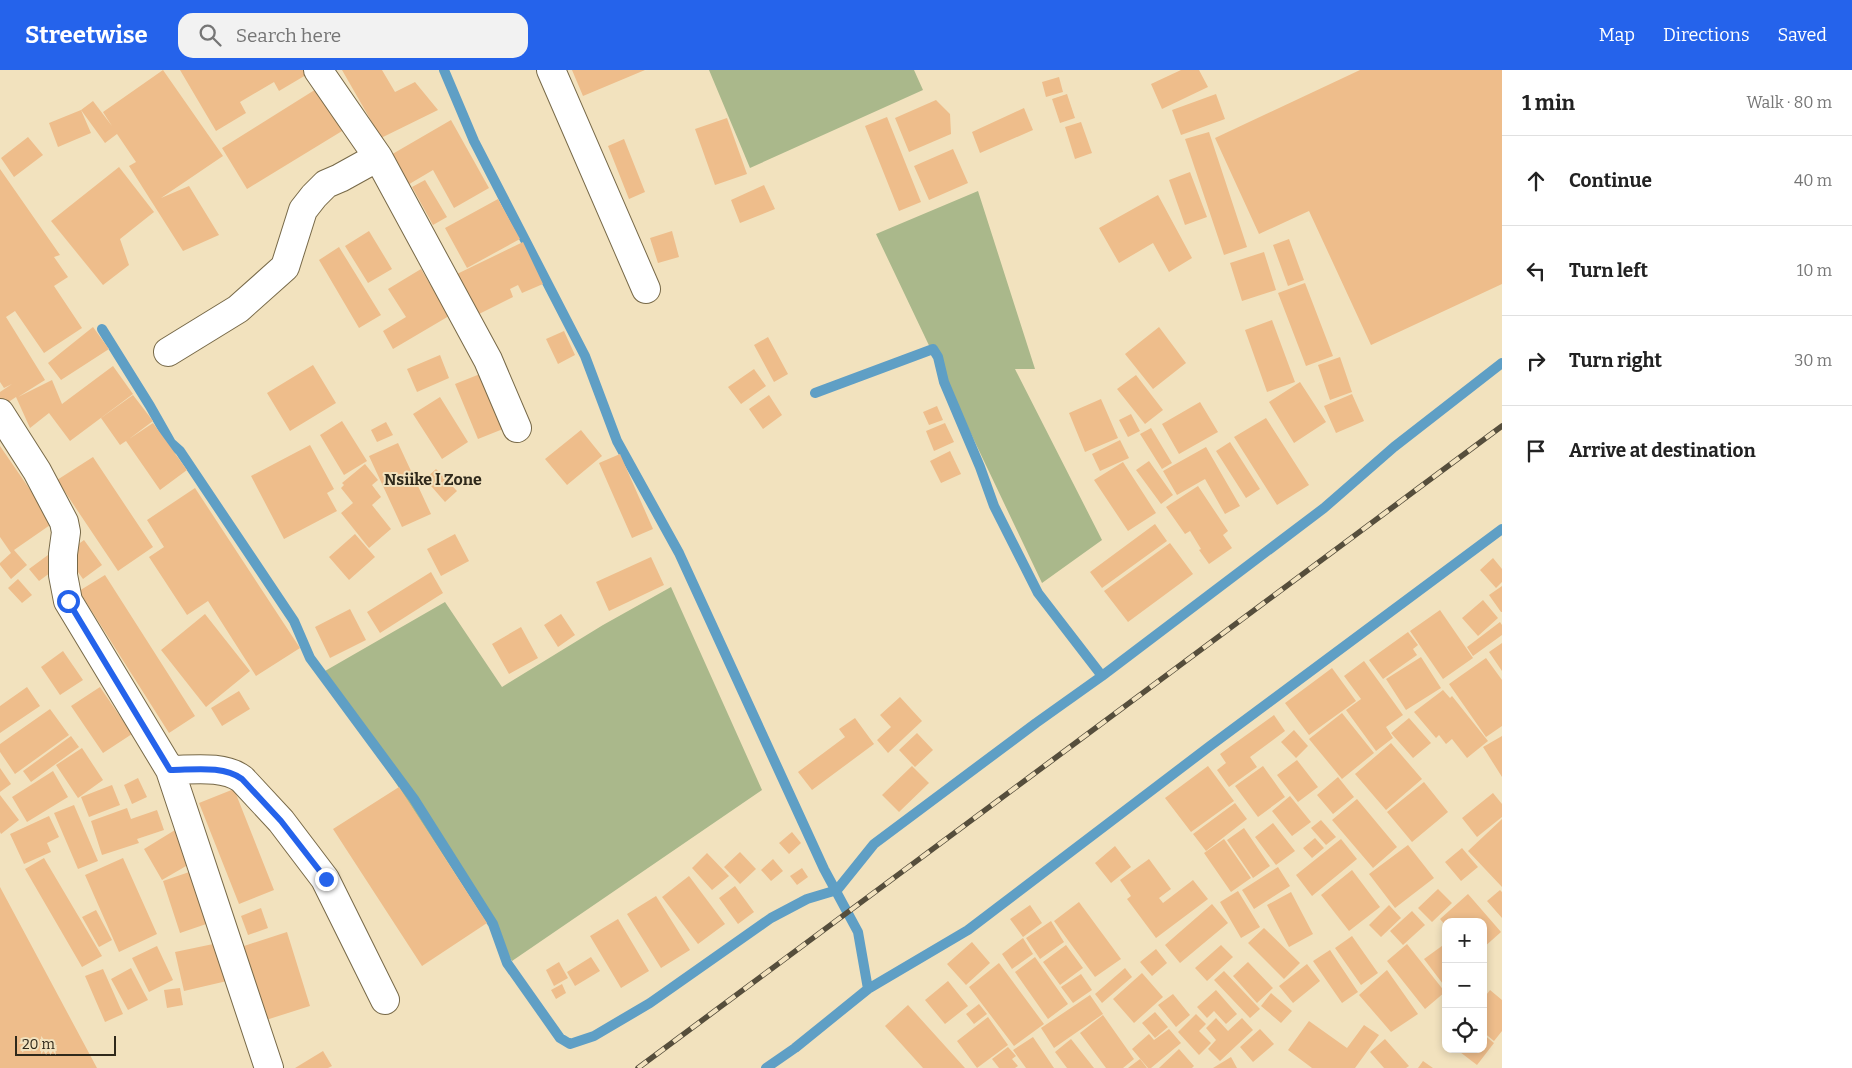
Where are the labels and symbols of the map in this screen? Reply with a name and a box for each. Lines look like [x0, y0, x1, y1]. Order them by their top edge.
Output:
district label: Nsiike I Zone [384, 470, 482, 489]
route start [57, 590, 80, 613]
route end [315, 868, 338, 891]
scale bar [15, 1033, 116, 1056]

